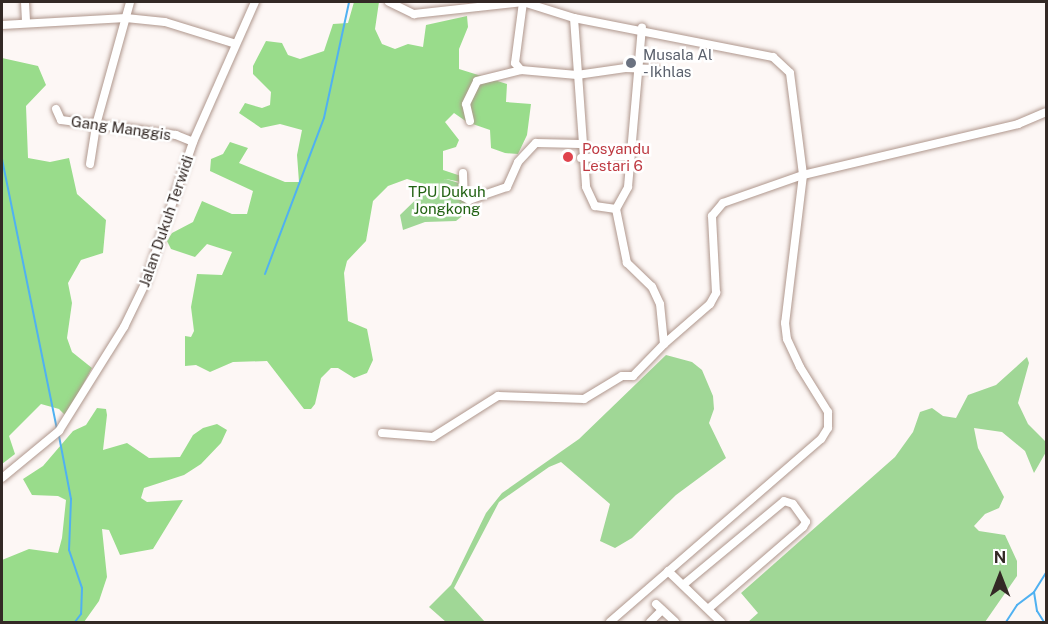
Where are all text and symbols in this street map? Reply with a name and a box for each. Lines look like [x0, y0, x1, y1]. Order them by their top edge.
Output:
place label: Musala Al - Ikhlas [643, 45, 713, 80]
marker: Musala Al - Ikhlas [624, 56, 638, 70]
street label: Gang Manggis [70, 112, 172, 144]
place label: Posyandu Lestari 6 [582, 139, 650, 174]
marker: Posyandu Lestari 6 [559, 148, 577, 166]
street label: Jalan Dukuh Terwidi [135, 153, 197, 289]
park label: TPU Dukuh Jongkong [408, 182, 486, 217]
north arrow [970, 546, 1030, 606]
text: N [994, 548, 1006, 567]

